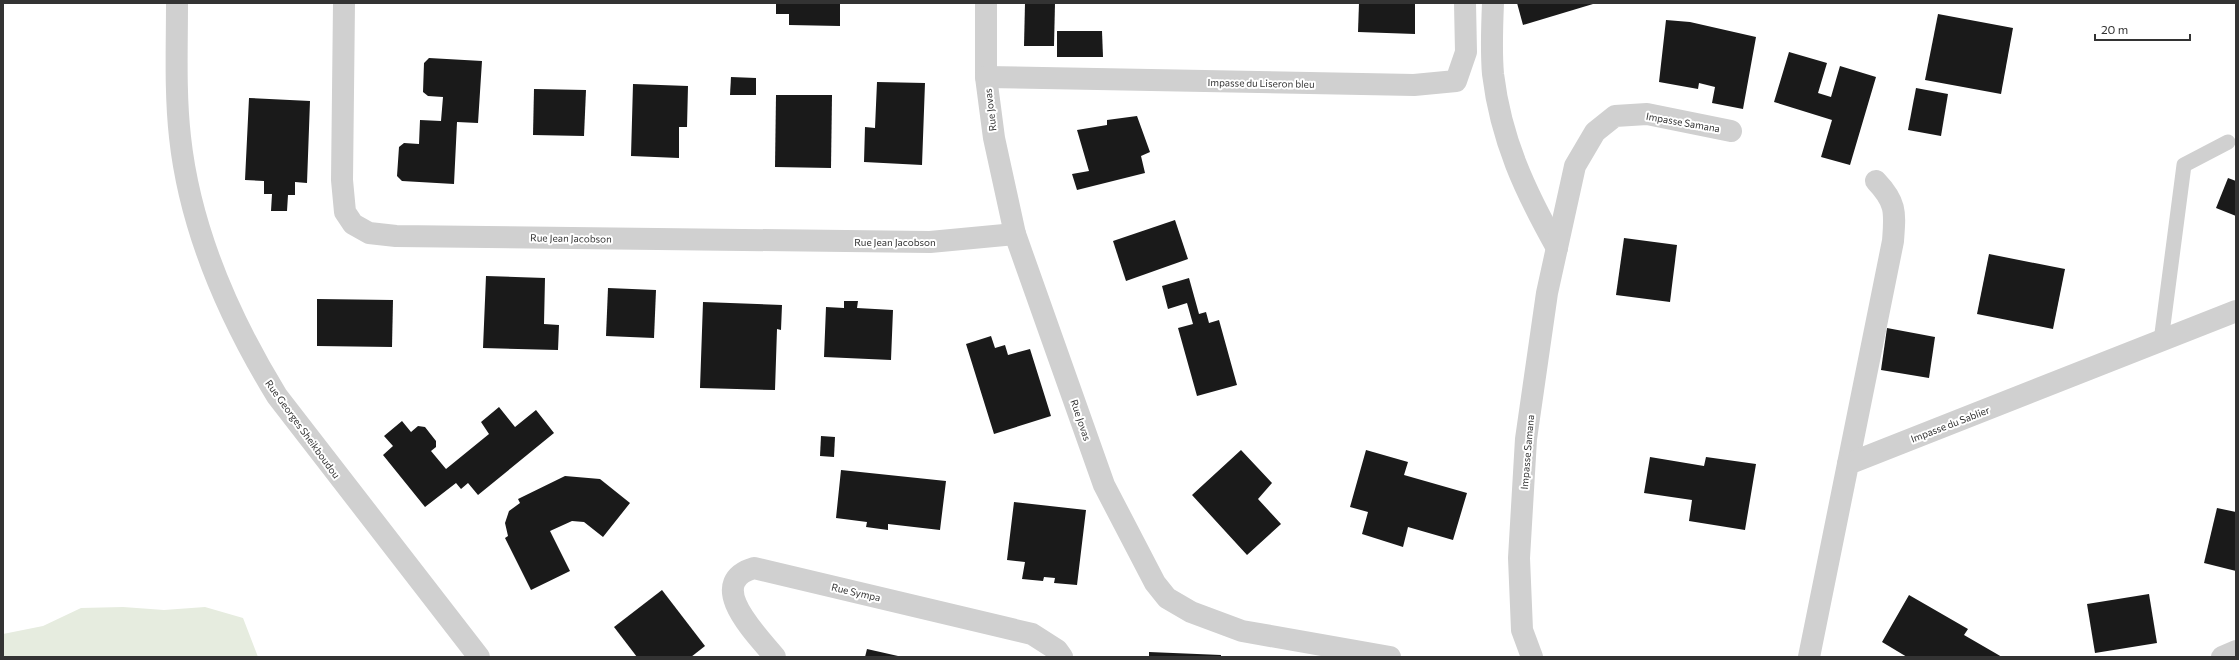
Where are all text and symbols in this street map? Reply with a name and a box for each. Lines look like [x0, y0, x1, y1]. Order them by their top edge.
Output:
scale bar [2095, 16, 2190, 42]
text: 20 m [2101, 22, 2128, 36]
street label: Impasse du Liseron bleu [1207, 76, 1315, 90]
street label: Rue Jovas [981, 88, 999, 132]
street label: Impasse Samana [1645, 110, 1721, 134]
street label: Rue Jean Jacobson [530, 231, 612, 245]
street label: Rue Jean Jacobson [854, 236, 936, 248]
street label: Rue Georges Sheikboudou [263, 377, 343, 481]
street label: Rue Jovas [1068, 398, 1094, 443]
street label: Impasse du Sablier [1909, 403, 1991, 445]
street label: Impasse Samana [1518, 414, 1536, 490]
street label: Rue Sympa [830, 581, 882, 603]

